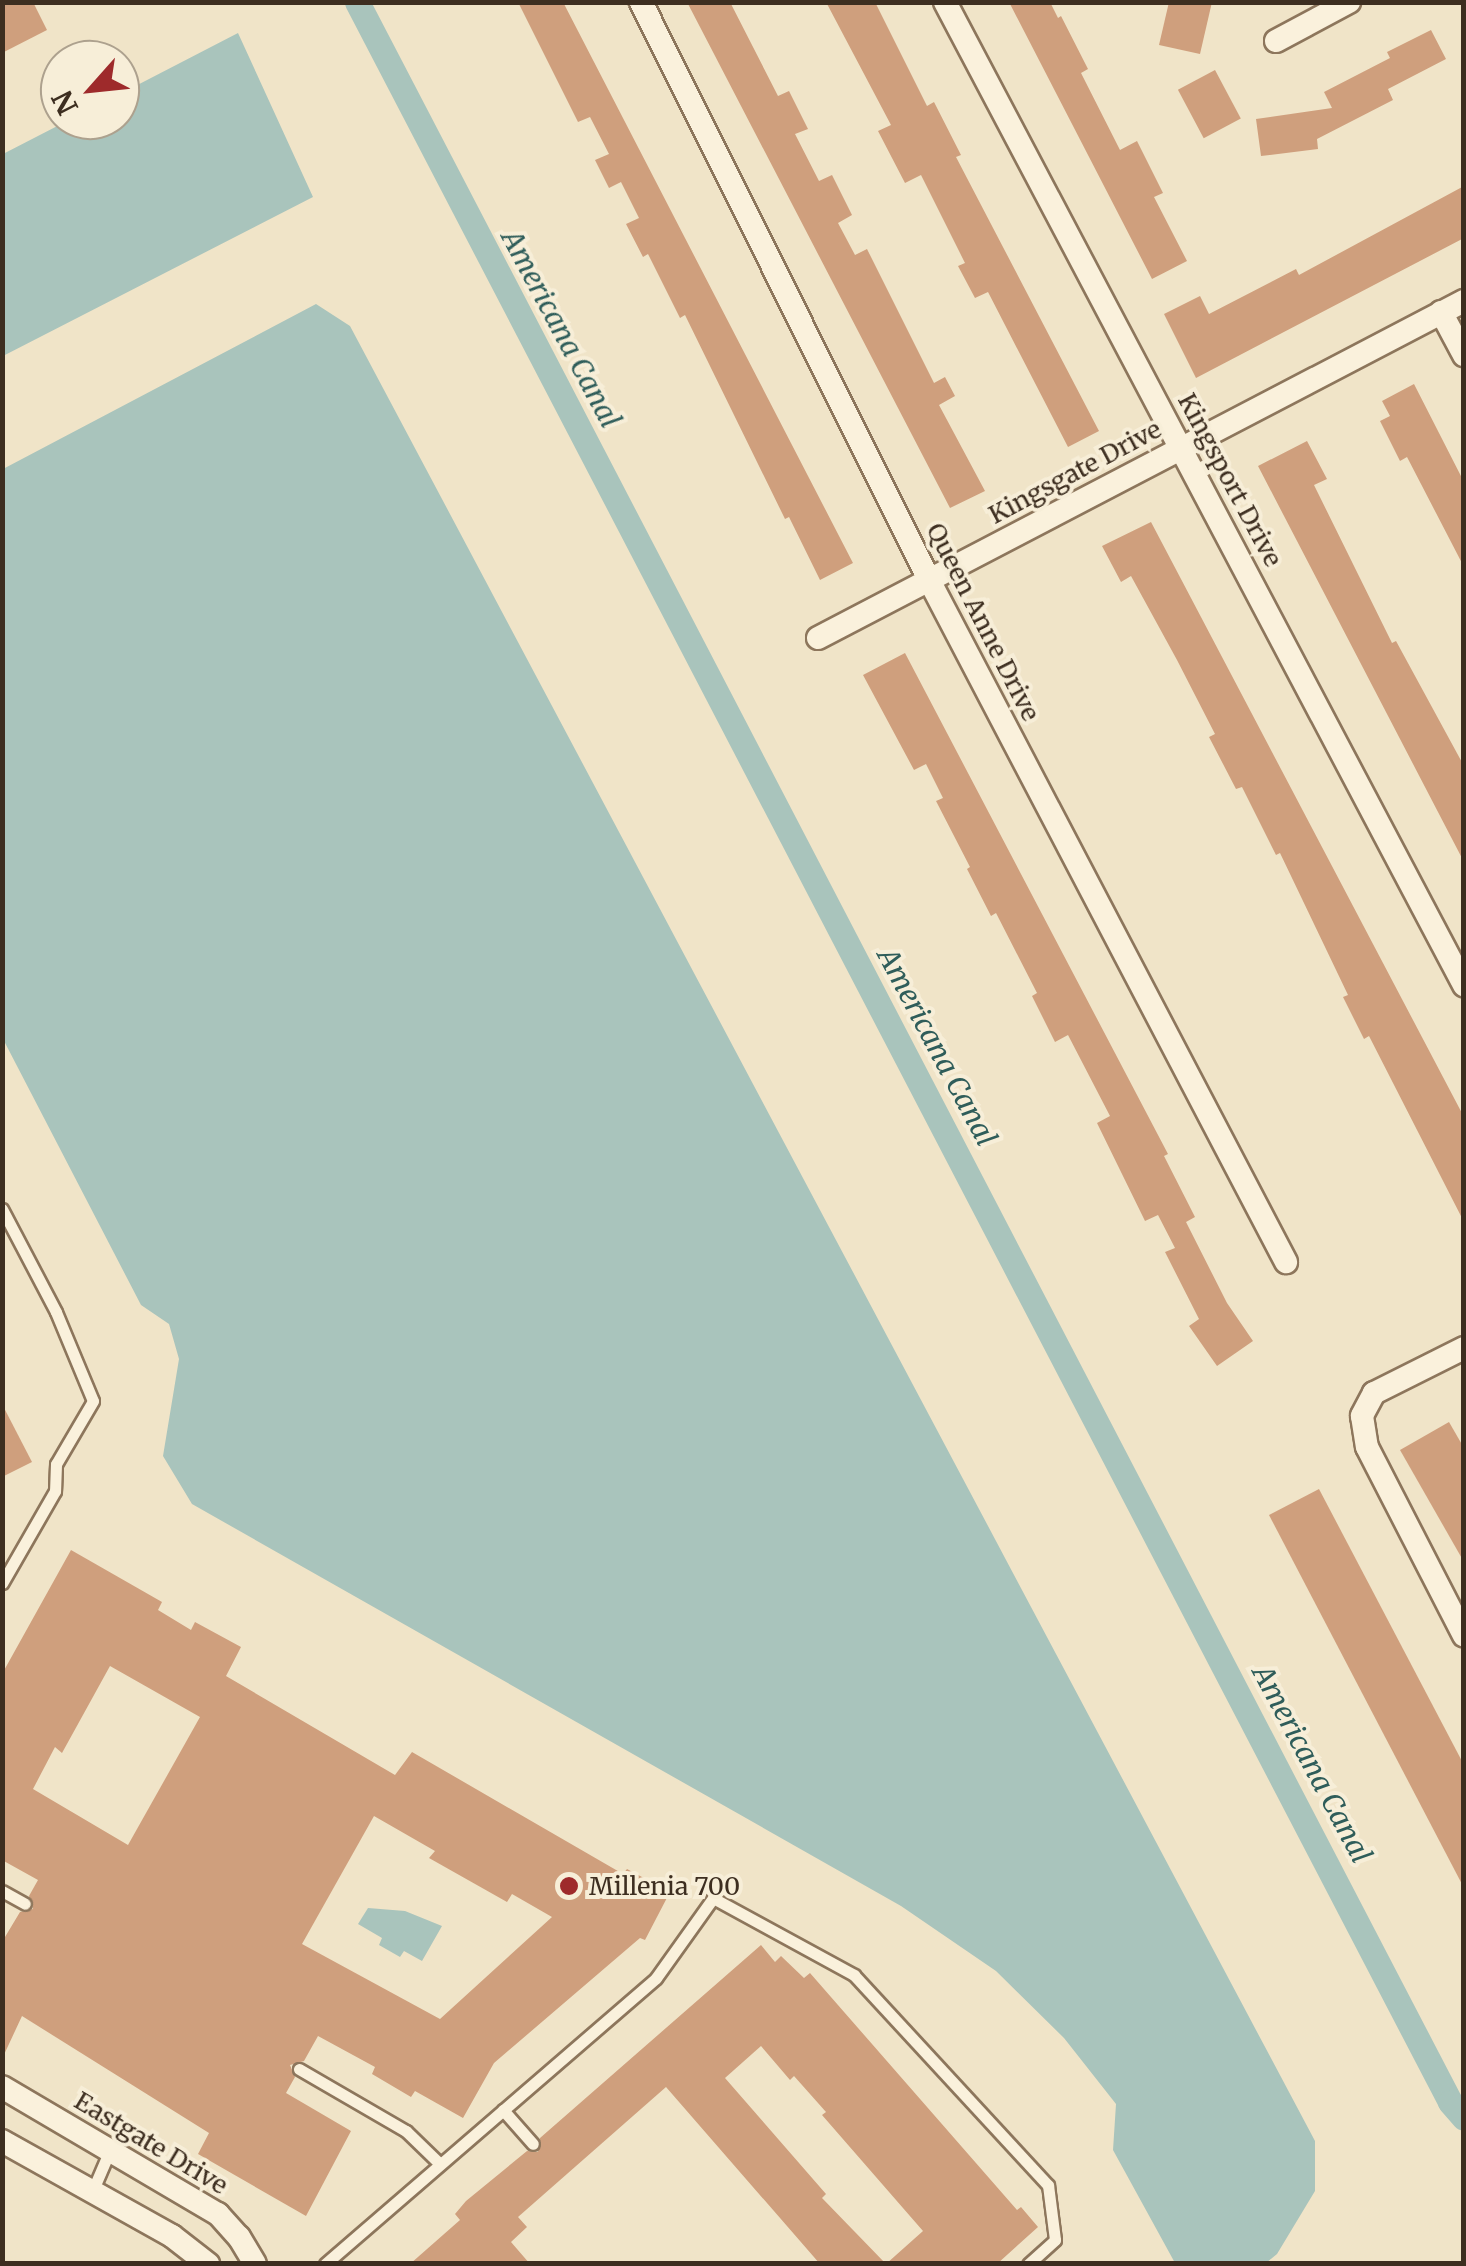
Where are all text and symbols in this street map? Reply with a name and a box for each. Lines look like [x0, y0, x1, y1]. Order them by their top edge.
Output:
north arrow [40, 40, 140, 140]
text: N [44, 85, 86, 121]
water label: Americana Canal [495, 224, 627, 434]
street label: Kingsport Drive [1172, 388, 1288, 572]
street label: Kingsgate Drive [984, 414, 1166, 530]
street label: Queen Anne Drive [920, 518, 1046, 726]
water label: Americana Canal [871, 942, 1003, 1152]
water label: Americana Canal [1246, 1659, 1378, 1869]
place label: Millenia 700 [589, 1871, 740, 1901]
marker: Millenia 700 [558, 1875, 580, 1897]
street label: Eastgate Drive [69, 2086, 233, 2200]

